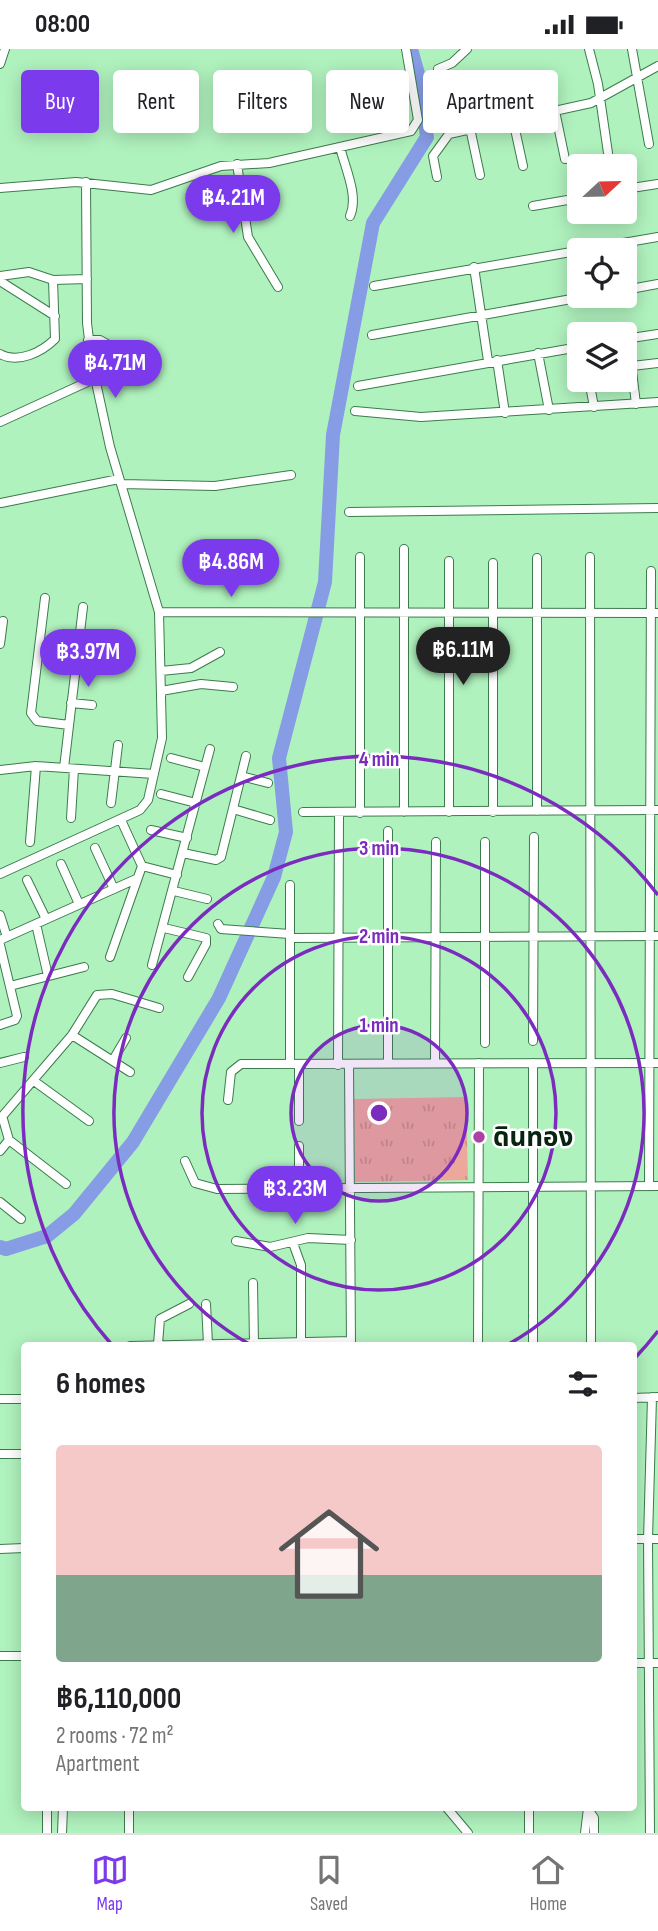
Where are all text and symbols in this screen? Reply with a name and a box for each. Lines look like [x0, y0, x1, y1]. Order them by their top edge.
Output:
text: 08:00 [35, 9, 90, 40]
chip: Buy [21, 70, 99, 133]
chip: Rent [113, 70, 199, 133]
chip: Filters [213, 70, 312, 133]
chip: New [326, 70, 409, 133]
chip: Apartment [423, 70, 558, 133]
north arrow [567, 154, 637, 224]
map controls [567, 154, 637, 392]
pin: ฿4.21M [176, 176, 290, 235]
text: ฿4.21M [201, 184, 265, 212]
button: locate [567, 238, 637, 308]
button: layers [567, 322, 637, 392]
pin: ฿4.71M [58, 341, 172, 400]
text: ฿4.71M [84, 349, 146, 377]
pin: ฿4.86M [174, 539, 288, 599]
text: ฿4.86M [198, 548, 264, 576]
pin: ฿6.11M [406, 627, 520, 687]
pin: ฿3.97M [31, 629, 145, 689]
text: ฿6.11M [432, 636, 494, 664]
text: ฿3.97M [56, 638, 120, 666]
text: 4 min [359, 747, 399, 772]
text: 3 min [359, 836, 399, 861]
text: 2 min [359, 924, 399, 949]
text: 1 min [359, 1013, 399, 1038]
centre of rings [367, 1101, 391, 1125]
place label: ดินทอง [493, 1123, 573, 1154]
marker: ดินทอง [471, 1129, 487, 1145]
pin: ฿3.23M [238, 1167, 352, 1226]
text: ฿3.23M [263, 1175, 327, 1203]
icon: filters [564, 1365, 602, 1403]
text: 6 homes [56, 1366, 145, 1402]
icon: home [266, 1491, 392, 1617]
text: ฿6,110,000 [56, 1681, 181, 1717]
text: 2 rooms · 72 m² [56, 1722, 174, 1750]
text: Apartment [56, 1750, 140, 1778]
tab: Map [91, 1851, 129, 1916]
tab: Saved [310, 1851, 348, 1916]
tab: Home [529, 1851, 567, 1916]

